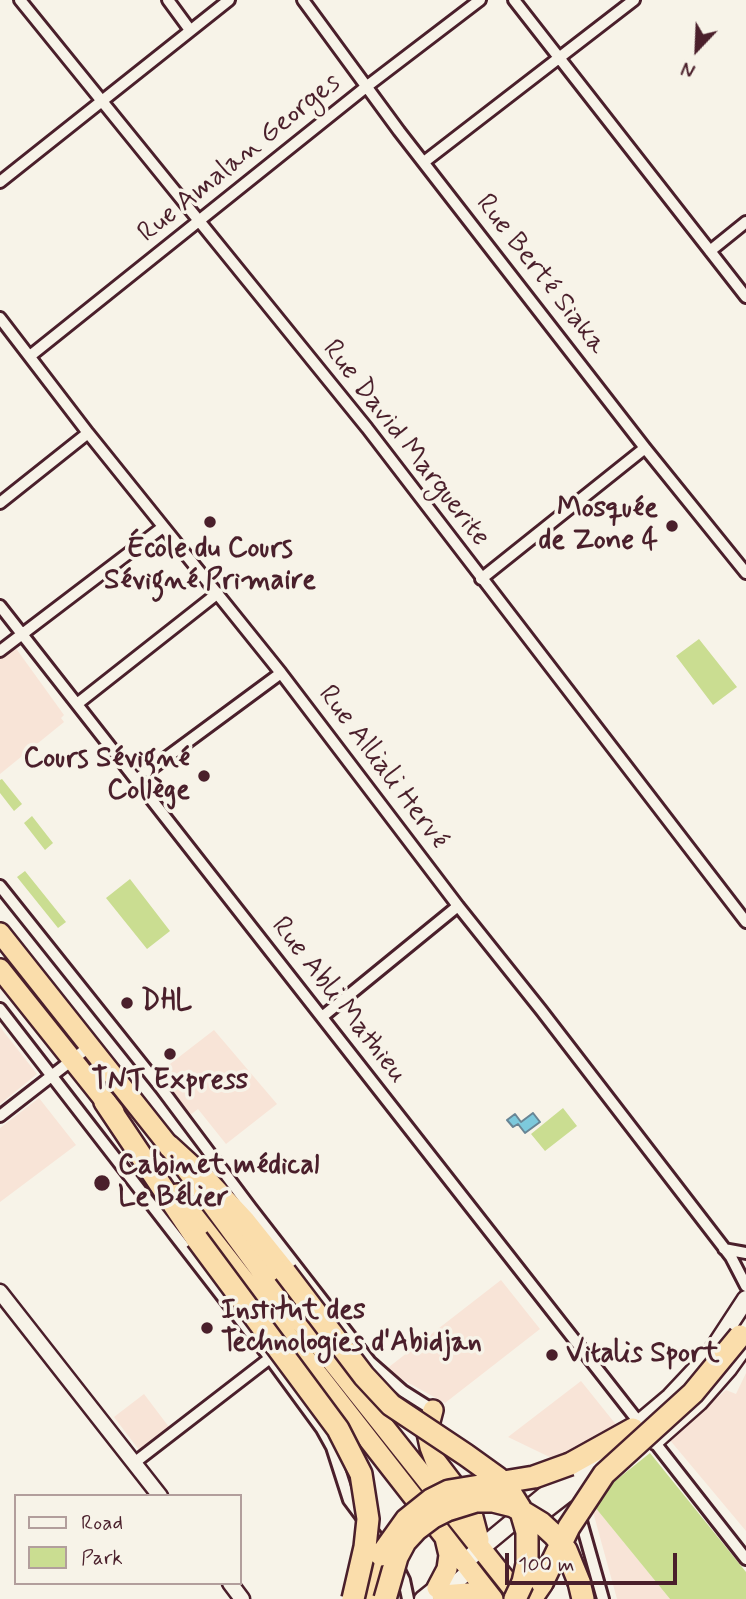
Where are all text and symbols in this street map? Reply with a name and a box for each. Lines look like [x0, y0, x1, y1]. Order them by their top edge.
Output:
north arrow [662, 14, 732, 84]
text: N [678, 55, 699, 83]
street label: Rue Amalan Georges [132, 67, 348, 251]
street label: Rue Berté Siaka [467, 188, 613, 362]
street label: Rue David Marguerite [314, 334, 496, 554]
place label: Mosquée de Zone 4 [539, 493, 658, 559]
marker: École du Cours Sévigné Primaire [202, 514, 218, 530]
marker: Mosquée de Zone 4 [664, 518, 680, 534]
place label: École du Cours Sévigné Primaire [104, 533, 316, 599]
street label: Rue Alliali Hervé [310, 679, 454, 857]
place label: Cours Sévigné Collège [23, 743, 190, 809]
marker: Cours Sévigné Collège [196, 768, 212, 784]
street label: Rue Abli Mathieu [263, 911, 413, 1091]
place label: DHL [141, 986, 192, 1020]
marker: DHL [119, 995, 135, 1011]
marker: TNT Express [162, 1046, 178, 1062]
place label: TNT Express [92, 1065, 248, 1099]
place label: Cabinet médical Le Bélier [118, 1150, 319, 1216]
marker: Cabinet médical Le Bélier [92, 1173, 112, 1193]
place label: Institut des Technologies d'Abidjan [221, 1295, 482, 1361]
marker: Institut des Technologies d'Abidjan [199, 1320, 215, 1336]
place label: Vitalis Sport [566, 1338, 720, 1372]
marker: Vitalis Sport [544, 1347, 560, 1363]
legend [14, 1494, 242, 1585]
text: Road [81, 1509, 123, 1537]
scale bar [508, 1540, 680, 1584]
text: Park [81, 1544, 123, 1572]
text: 100 m [518, 1551, 574, 1579]

